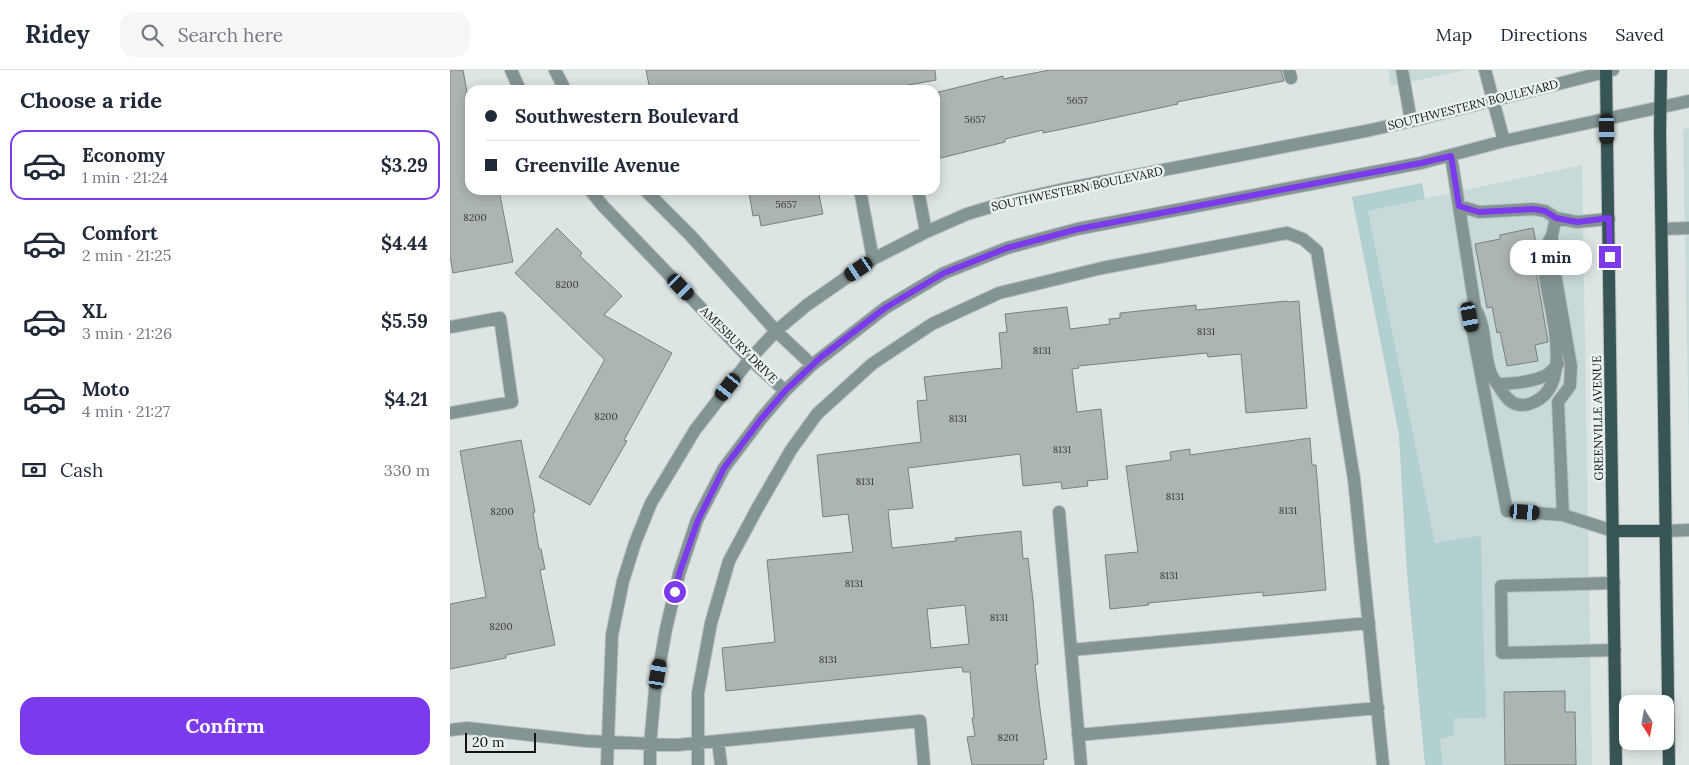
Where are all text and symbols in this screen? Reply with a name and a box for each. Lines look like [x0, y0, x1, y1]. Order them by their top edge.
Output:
search box [120, 12, 470, 57]
text: Ridey [25, 19, 90, 50]
icon: search [138, 21, 166, 49]
text: Search here [178, 23, 283, 47]
text: Map [1436, 23, 1472, 46]
text: Directions [1500, 23, 1587, 46]
text: Saved [1615, 23, 1664, 46]
street label: SOUTHWESTERN BOULEVARD [1386, 76, 1560, 133]
text: Choose a ride [20, 86, 162, 114]
house number: 5657 [1066, 94, 1088, 107]
text: Southwestern Boulevard [515, 104, 739, 128]
house number: 5657 [964, 113, 986, 126]
car [1599, 114, 1614, 144]
icon: car [22, 143, 67, 188]
text: Economy [82, 143, 165, 167]
text: $3.29 [381, 153, 428, 177]
text: Greenville Avenue [515, 153, 680, 177]
street label: SOUTHWESTERN BOULEVARD [990, 163, 1164, 214]
text: 1 min · 21:24 [82, 167, 168, 187]
house number: 5657 [775, 198, 797, 211]
house number: 8200 [463, 211, 487, 224]
icon: car [22, 221, 67, 266]
text: Comfort [82, 221, 158, 245]
text: $4.44 [381, 231, 428, 255]
callout: 1 min [1510, 240, 1592, 274]
text: 2 min · 21:25 [82, 245, 171, 265]
route end [1599, 246, 1621, 268]
text: 1 min [1531, 247, 1571, 267]
car [842, 254, 875, 284]
car [665, 271, 696, 303]
house number: 8200 [555, 278, 579, 291]
icon: car [22, 299, 67, 344]
text: XL [82, 299, 107, 323]
car [1459, 301, 1480, 333]
street label: AMESBURY DRIVE [697, 302, 781, 386]
text: $5.59 [381, 309, 428, 333]
text: 3 min · 21:26 [82, 323, 172, 343]
house number: 8131 [1197, 325, 1216, 338]
house number: 8131 [1033, 344, 1052, 357]
street label: GREENVILLE AVENUE [1589, 355, 1606, 481]
car [712, 371, 743, 403]
icon: car [22, 377, 67, 422]
text: Moto [82, 377, 129, 401]
text: $4.21 [384, 387, 428, 411]
text: 4 min · 21:27 [82, 401, 170, 421]
house number: 8200 [594, 410, 618, 423]
house number: 8131 [949, 412, 968, 425]
house number: 8131 [1053, 443, 1072, 456]
icon: cash [20, 456, 48, 484]
text: Cash [60, 458, 103, 482]
text: 330 m [384, 460, 430, 480]
house number: 8131 [856, 475, 875, 488]
house number: 8131 [1166, 490, 1185, 503]
car [1509, 503, 1540, 521]
house number: 8131 [1279, 504, 1298, 517]
house number: 8200 [490, 505, 514, 518]
house number: 8131 [1160, 569, 1179, 582]
house number: 8131 [845, 577, 864, 590]
route start [664, 581, 686, 603]
house number: 8131 [990, 611, 1009, 624]
house number: 8200 [489, 620, 513, 633]
house number: 8131 [819, 653, 838, 666]
car [648, 658, 667, 690]
north arrow [1619, 695, 1674, 750]
map controls [1619, 695, 1674, 750]
button: Confirm [20, 697, 430, 755]
scale bar [465, 730, 536, 753]
house number: 8201 [998, 731, 1019, 744]
text: 20 m [472, 733, 504, 751]

